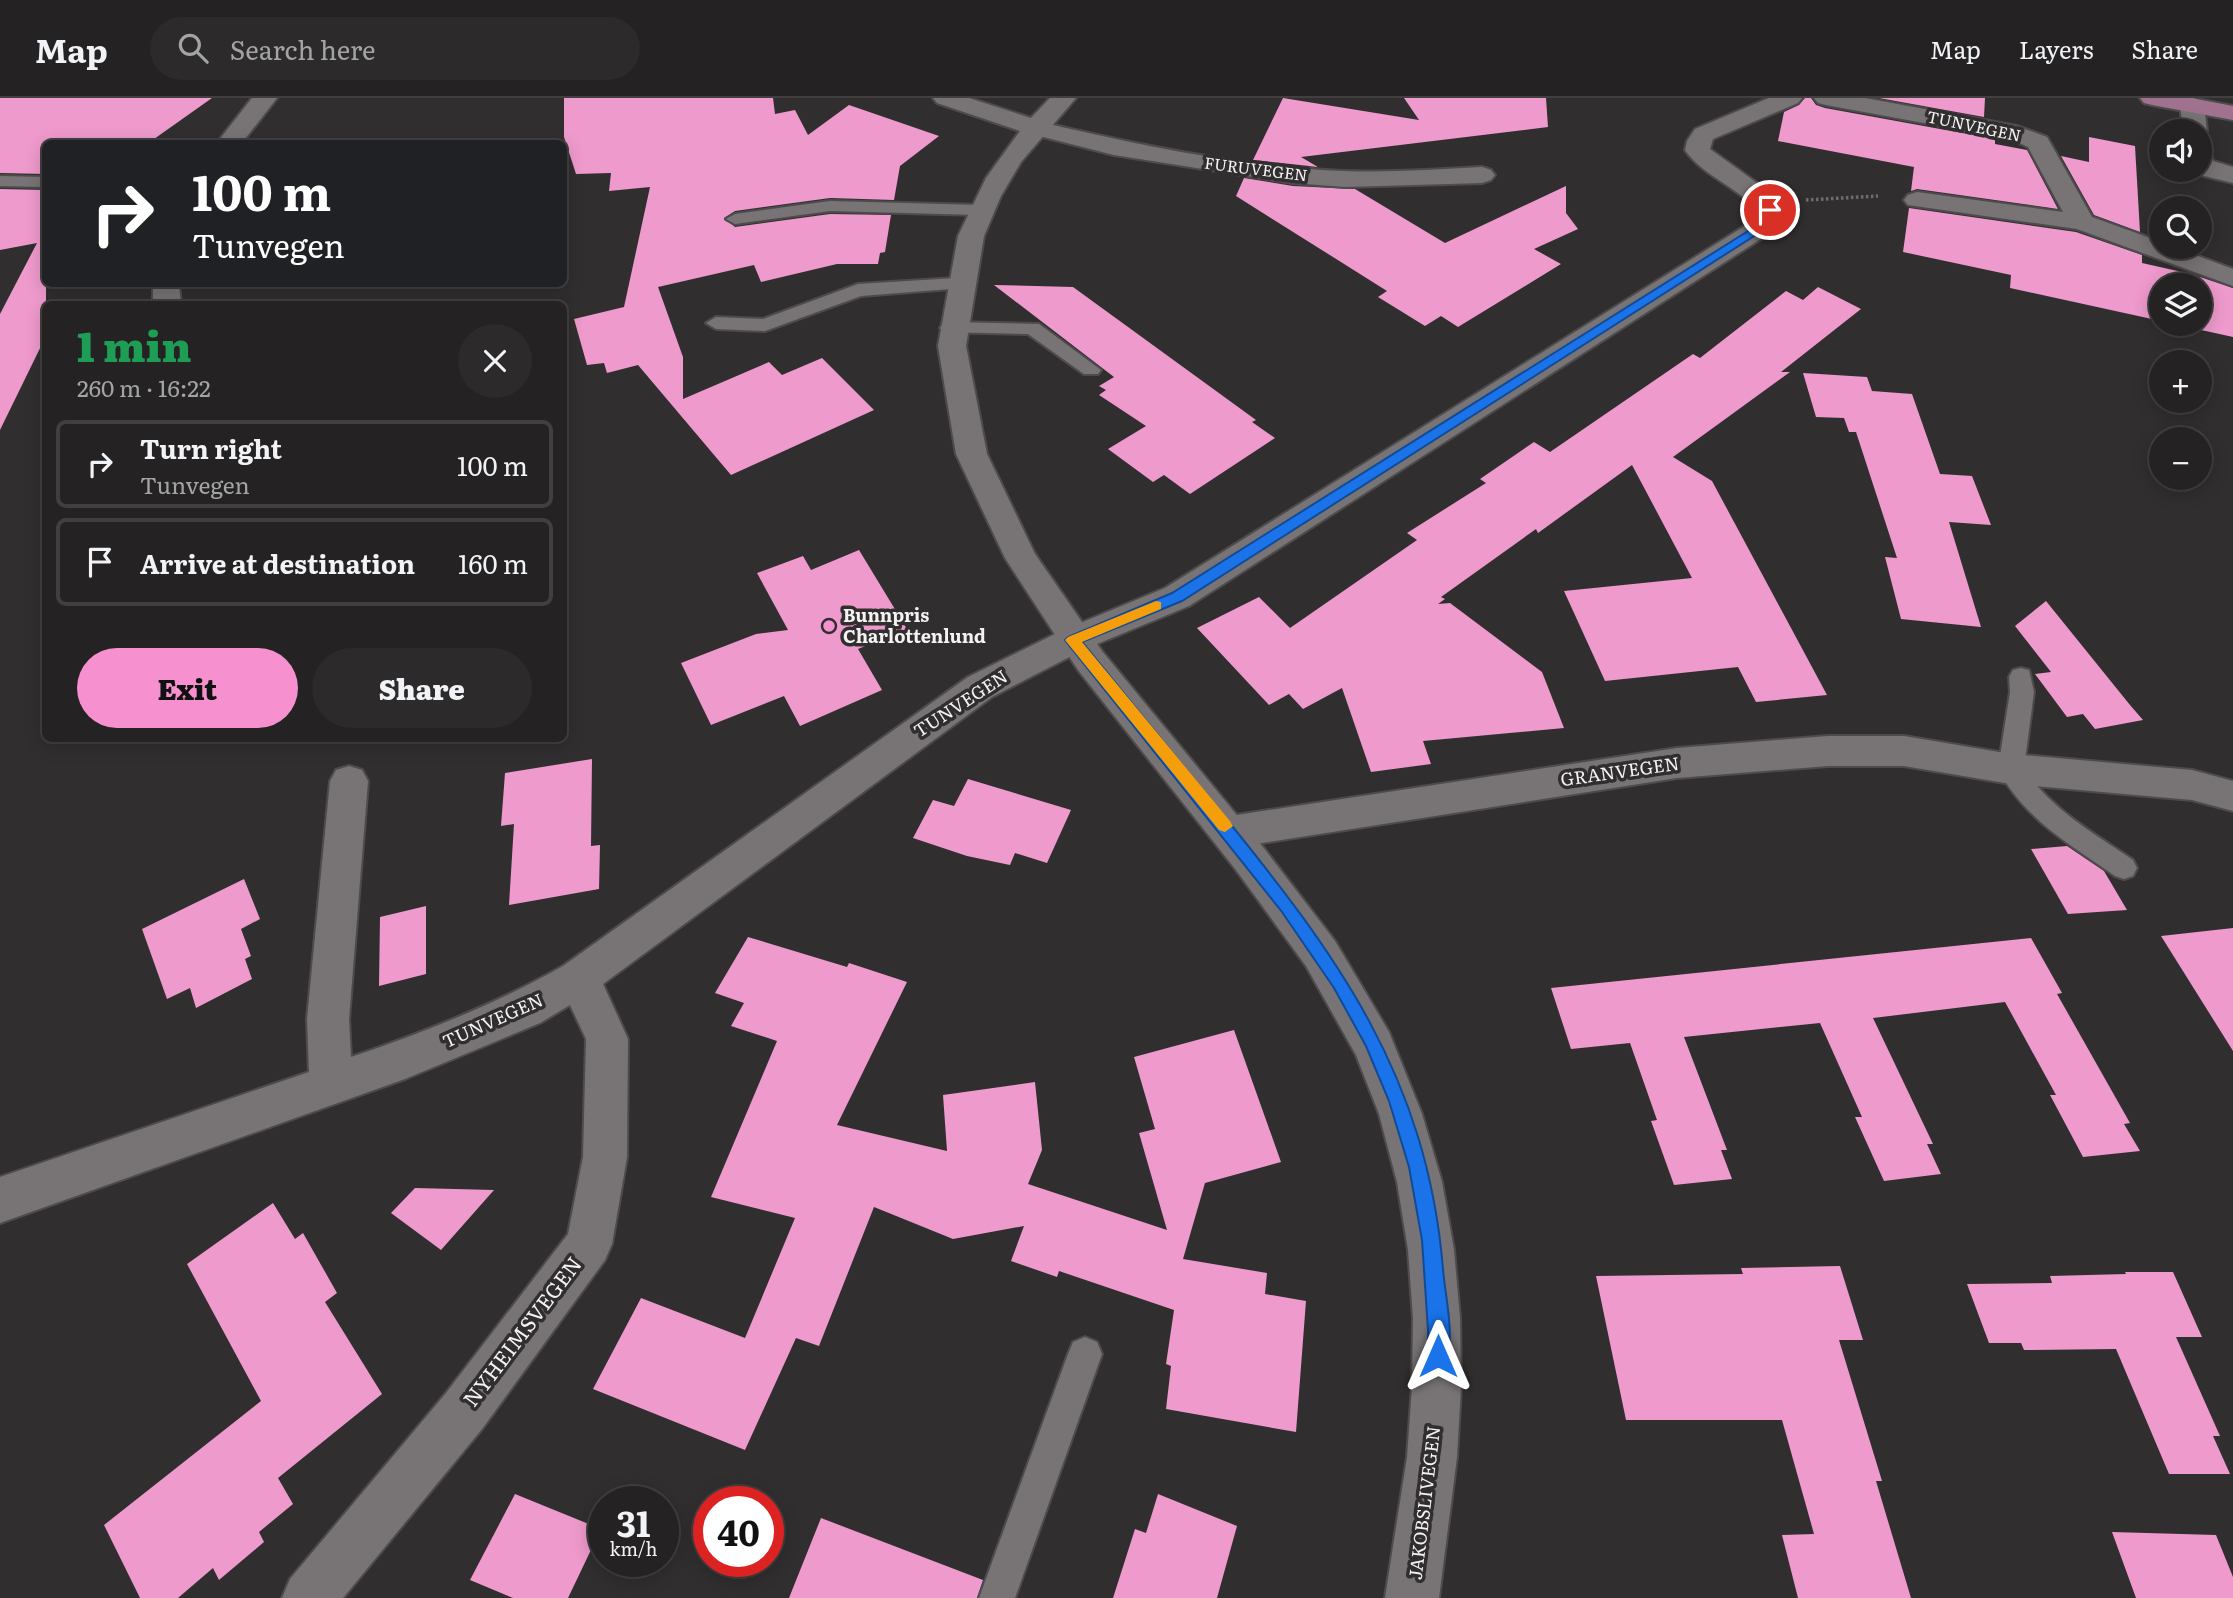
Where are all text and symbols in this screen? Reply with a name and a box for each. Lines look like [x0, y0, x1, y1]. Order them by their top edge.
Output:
search box [150, 17, 640, 80]
text: Map [35, 24, 108, 73]
icon: search [174, 29, 212, 67]
text: Search here [230, 29, 376, 68]
text: Map [1930, 31, 1981, 66]
text: Layers [2019, 31, 2093, 66]
text: Share [2131, 31, 2198, 66]
street label: TUNVEGEN [1925, 103, 2024, 147]
map controls [2149, 119, 2212, 490]
button: sound [2149, 119, 2212, 182]
street label: FURUVEGEN [1203, 150, 1309, 186]
text: 100 m [192, 153, 331, 226]
icon: right [77, 168, 168, 259]
pin [1740, 180, 1800, 240]
icon: arrive [1751, 191, 1789, 229]
button: search [2149, 196, 2212, 259]
text: Tunvegen [192, 220, 345, 268]
button: layers [2149, 273, 2212, 336]
text: 1 min [77, 313, 192, 375]
button: close [458, 324, 532, 398]
button: + [2149, 350, 2212, 413]
text: 260 m · 16:22 [77, 370, 211, 404]
button: − [2149, 427, 2212, 490]
text: Turn right [140, 428, 282, 467]
icon: right [81, 445, 119, 483]
text: 100 m [457, 445, 528, 484]
text: Tunvegen [140, 467, 250, 501]
icon: arrive [81, 543, 119, 581]
text: Arrive at destination [140, 543, 415, 582]
text: 160 m [458, 543, 528, 582]
place label: Bunnpris Charlottenlund [843, 601, 986, 649]
marker: Bunnpris Charlottenlund [821, 618, 837, 634]
button: Exit [77, 648, 298, 728]
button: Share [312, 648, 532, 728]
street label: TUNVEGEN [908, 662, 1013, 743]
street label: GRANVEGEN [1559, 749, 1681, 792]
street label: TUNVEGEN [438, 985, 547, 1054]
street label: NYHEIMSVEGEN [454, 1249, 588, 1412]
position arrow [1401, 1319, 1475, 1393]
street label: JAKOBSLIVEGEN [1401, 1424, 1446, 1581]
speed limit sign: 40 [693, 1486, 784, 1577]
text: 31 [616, 1496, 651, 1548]
text: km/h [610, 1535, 657, 1562]

